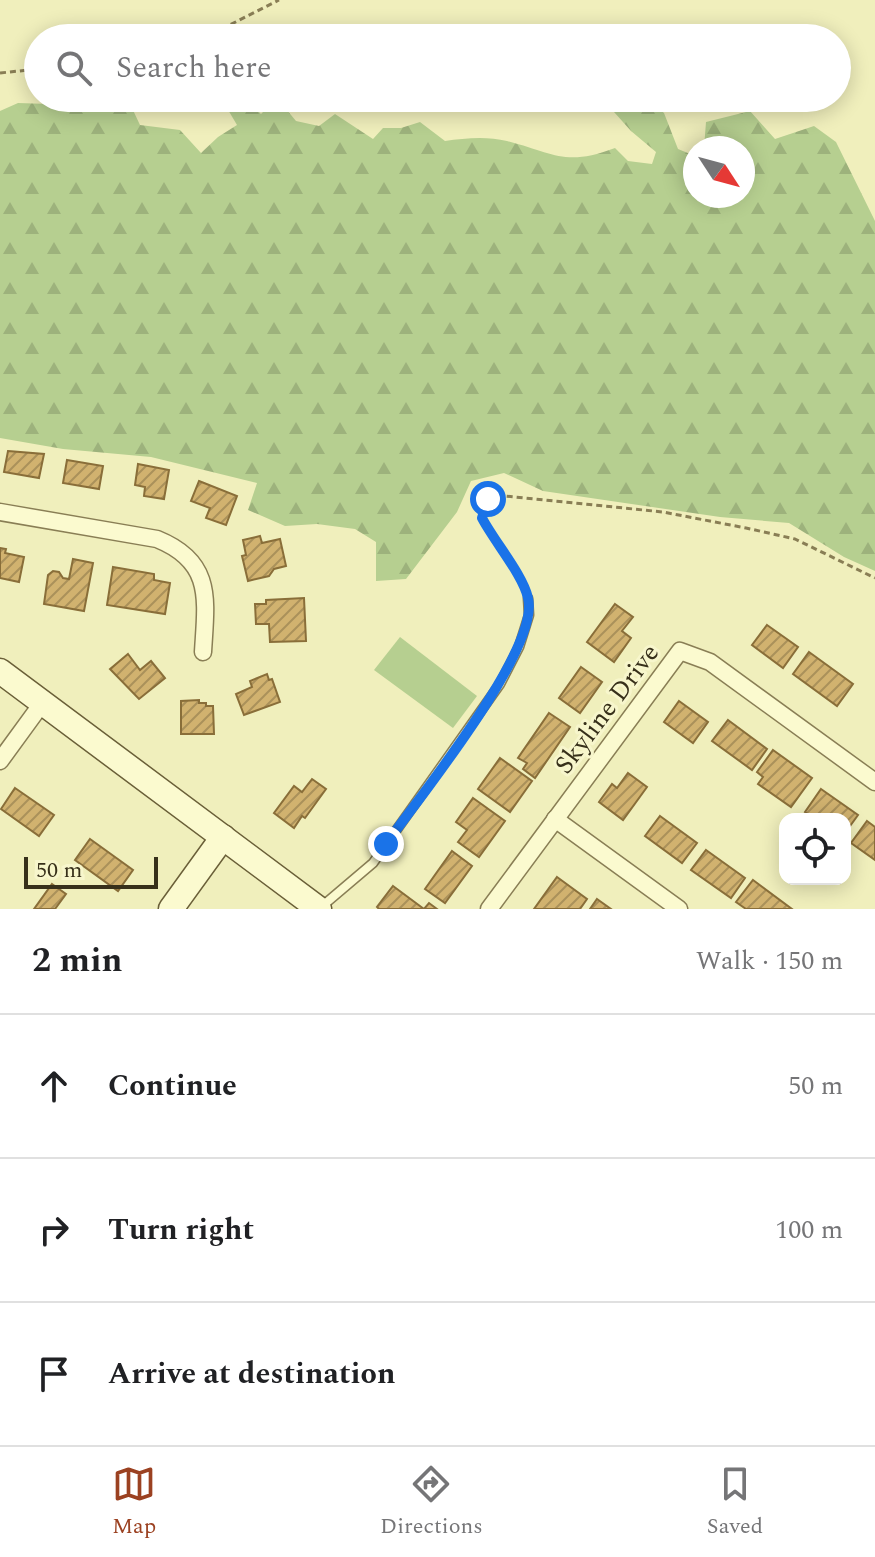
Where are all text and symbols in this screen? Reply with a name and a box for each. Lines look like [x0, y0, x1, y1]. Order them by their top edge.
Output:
search box [24, 24, 851, 112]
text: Search here [116, 45, 272, 91]
icon: search [52, 46, 96, 90]
north arrow [683, 136, 755, 208]
route start [470, 481, 506, 517]
street label: Skyline Drive [545, 635, 669, 783]
map controls [779, 813, 851, 885]
button: locate [779, 813, 851, 885]
route end [368, 826, 404, 862]
scale bar [24, 853, 158, 889]
text: 50 m [36, 854, 82, 887]
text: 2 min [32, 935, 122, 987]
text: Walk · 150 m [696, 941, 843, 981]
text: Continue [108, 1063, 237, 1109]
icon: ahead [32, 1064, 76, 1108]
text: 50 m [788, 1066, 843, 1106]
text: Turn right [108, 1207, 254, 1253]
icon: right [32, 1208, 76, 1252]
text: 100 m [775, 1210, 843, 1250]
text: Arrive at destination [108, 1351, 395, 1397]
icon: arrive [32, 1352, 76, 1396]
tab: Map [112, 1462, 156, 1543]
tab: Directions [380, 1462, 483, 1543]
tab: Saved [707, 1462, 763, 1543]

